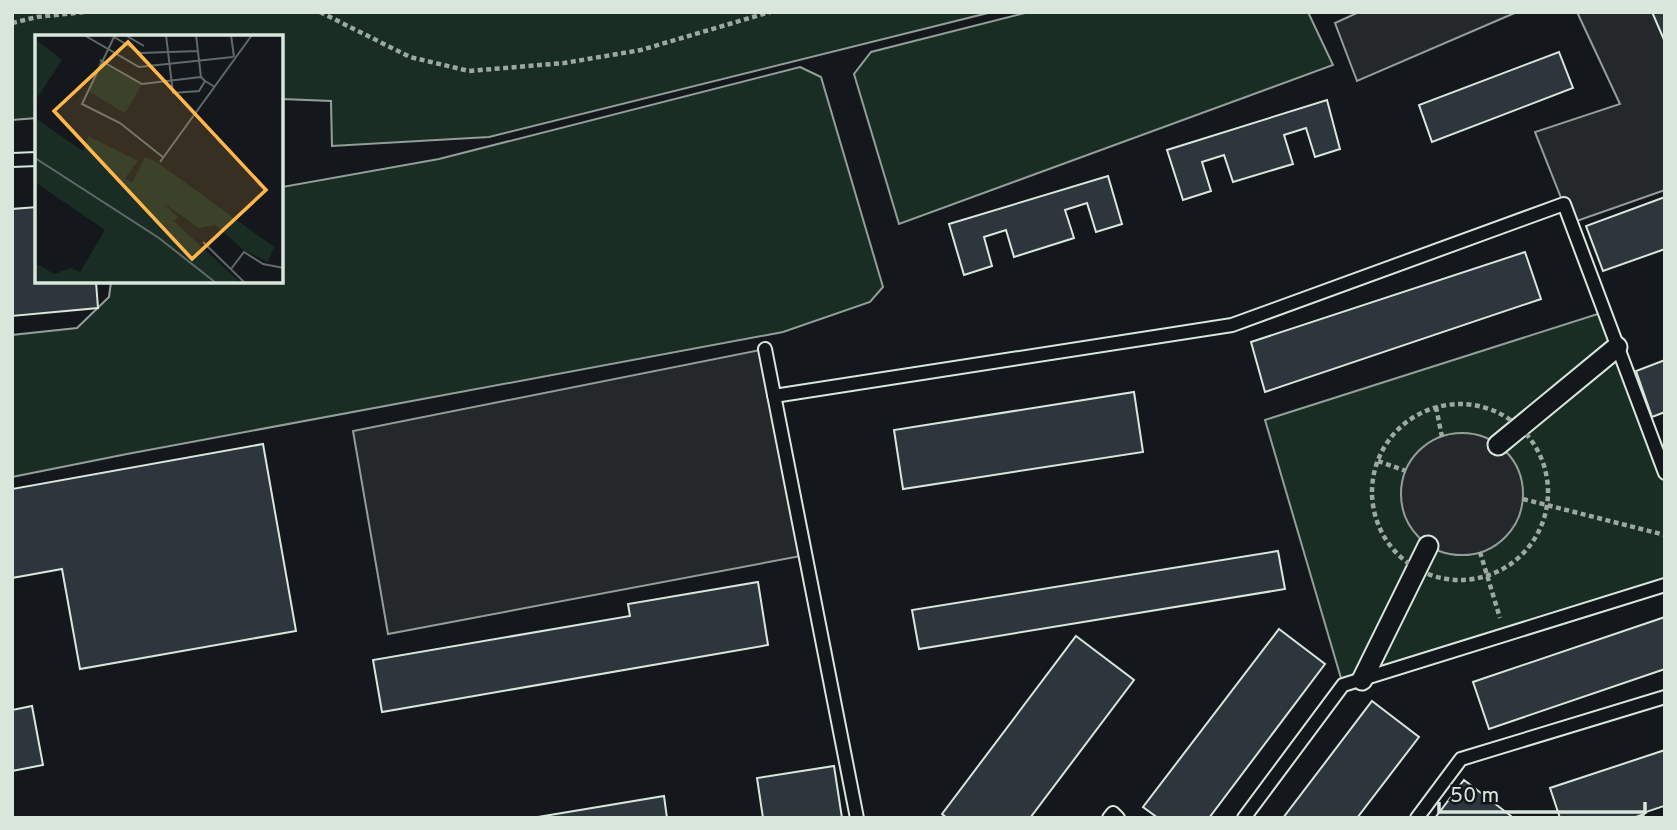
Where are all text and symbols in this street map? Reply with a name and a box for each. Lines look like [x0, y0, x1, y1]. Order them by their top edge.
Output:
inset map [35, 35, 284, 284]
scale bar [1439, 770, 1646, 814]
text: 50 m [1450, 783, 1499, 810]

